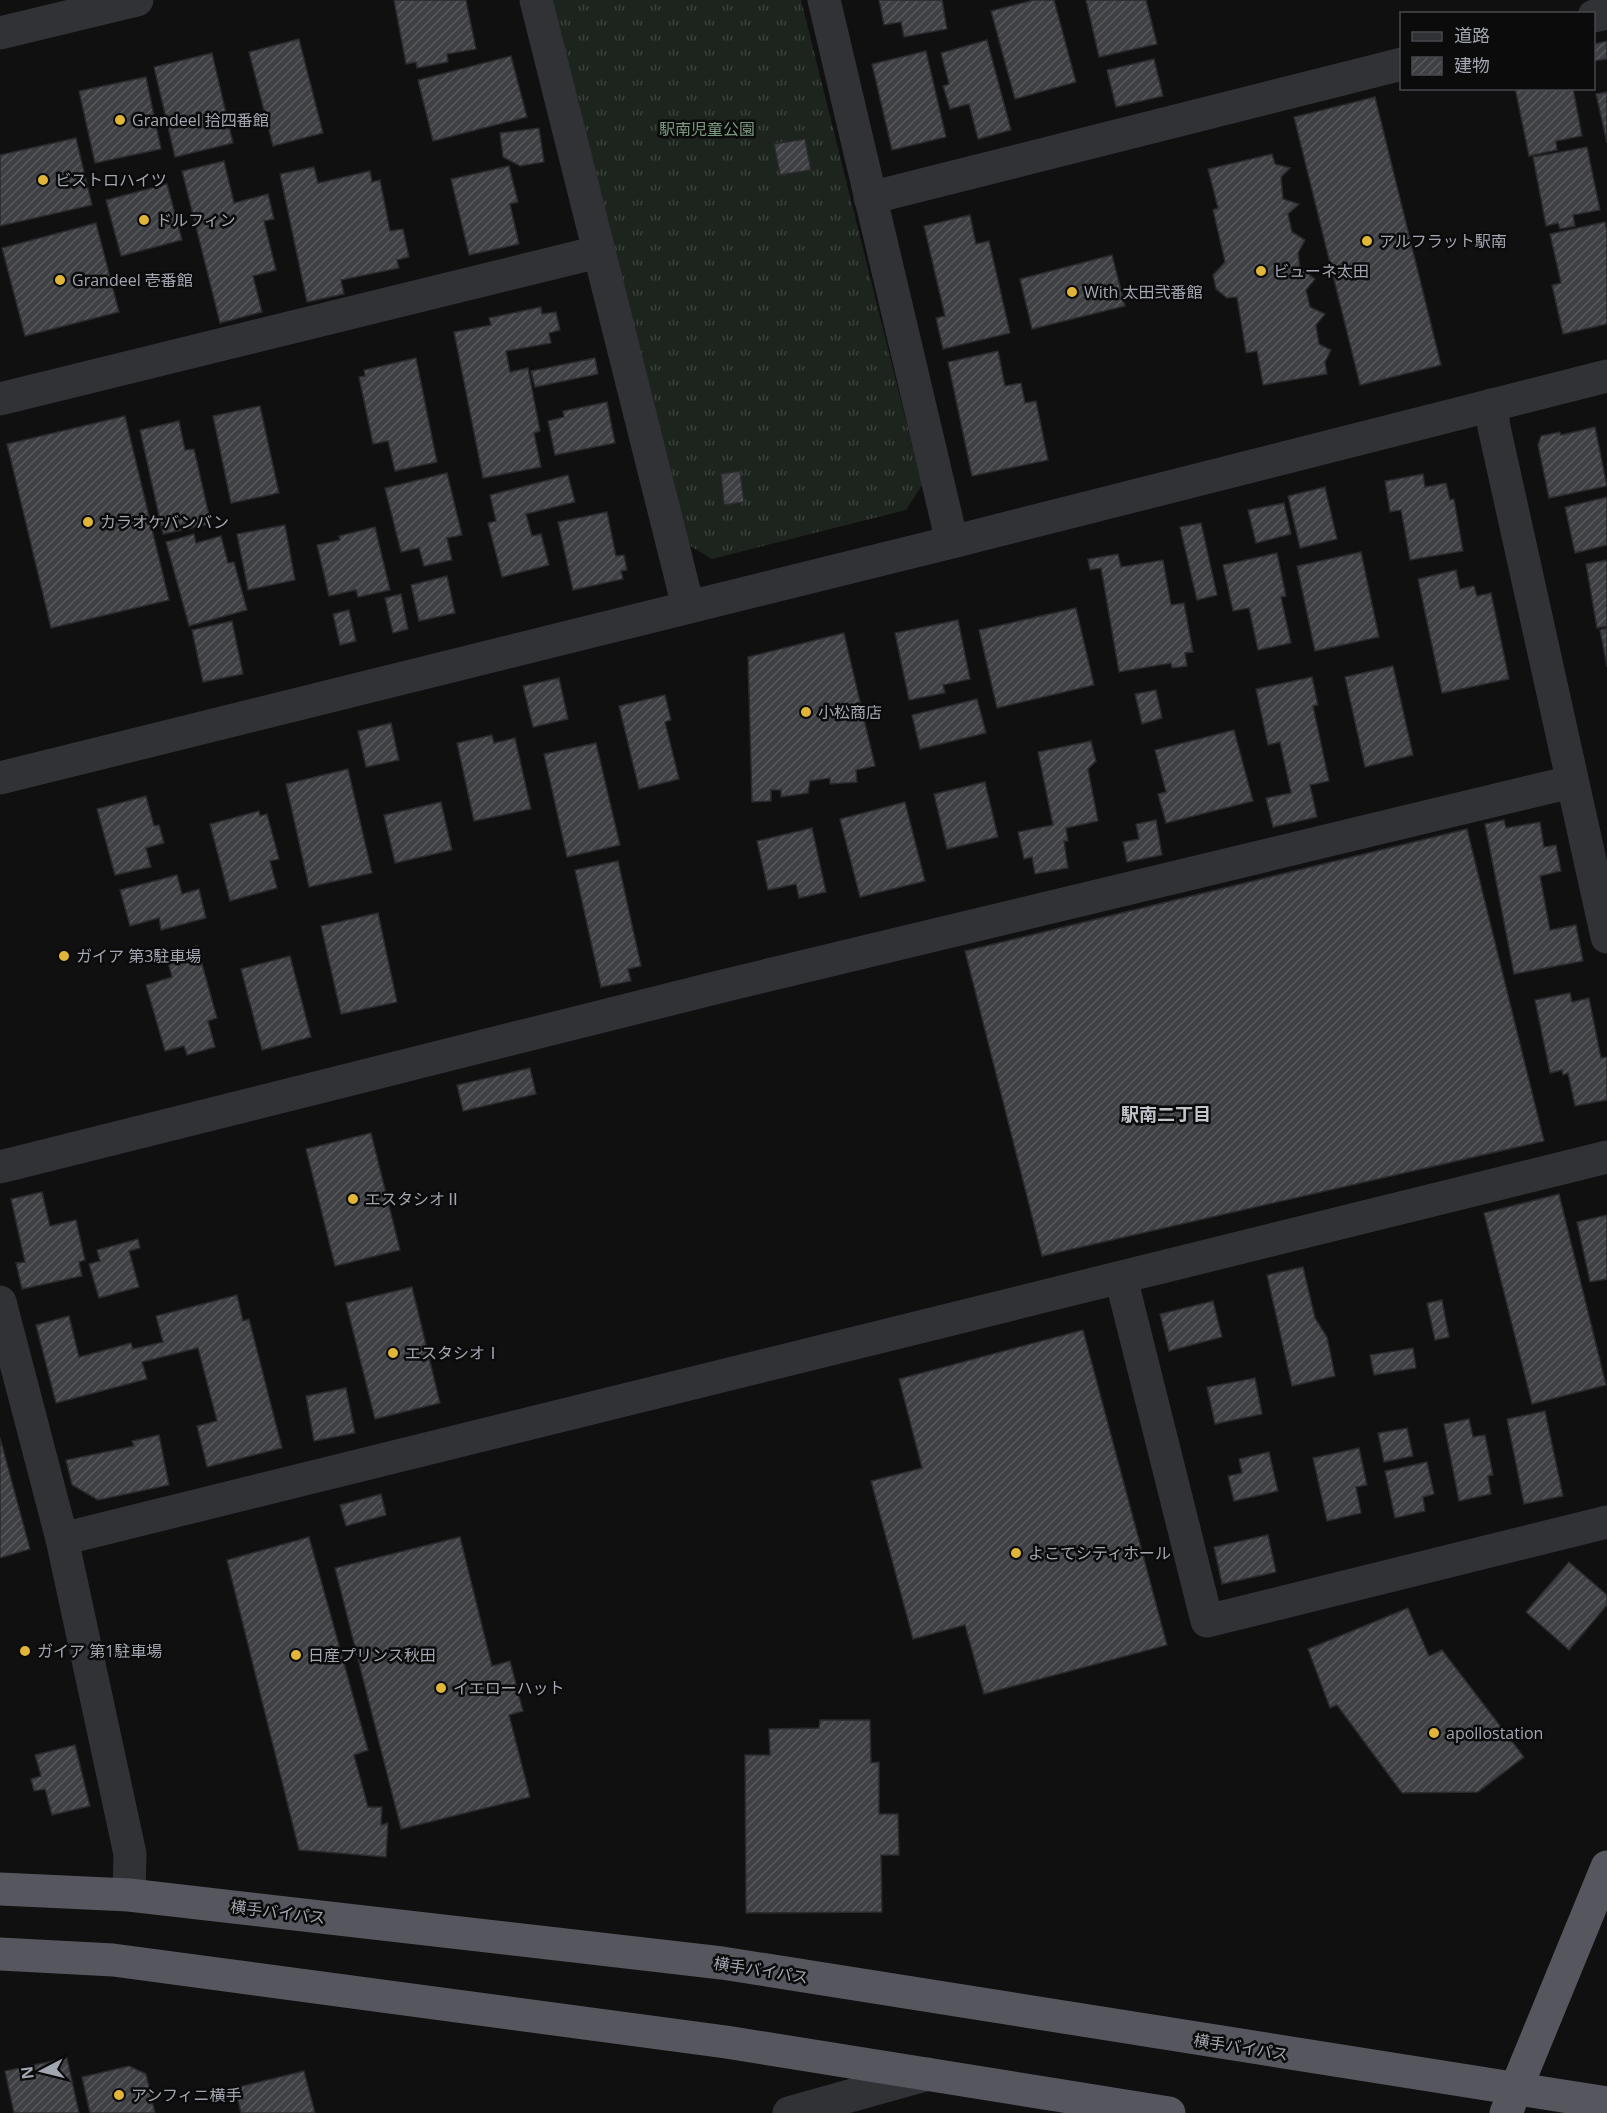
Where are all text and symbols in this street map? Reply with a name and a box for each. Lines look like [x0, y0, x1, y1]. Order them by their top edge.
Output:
legend [1400, 12, 1595, 90]
text: 道路 [1454, 23, 1490, 47]
text: 建物 [1454, 53, 1490, 77]
place label: Grandeel 拾四番館 [132, 109, 269, 131]
marker: Grandeel 拾四番館 [113, 113, 127, 127]
park label: 駅南児童公園 [659, 118, 755, 140]
place label: ビストロハイツ [55, 169, 167, 191]
marker: ビストロハイツ [36, 173, 50, 187]
place label: ドルフィン [156, 209, 236, 231]
marker: ドルフィン [137, 213, 151, 227]
place label: アルフラット駅南 [1379, 230, 1507, 252]
marker: アルフラット駅南 [1360, 234, 1374, 248]
place label: ビューネ太田 [1273, 260, 1369, 282]
marker: ビューネ太田 [1254, 264, 1268, 278]
place label: Grandeel 壱番館 [72, 269, 193, 291]
marker: Grandeel 壱番館 [53, 273, 67, 287]
place label: With 太田弐番館 [1084, 281, 1203, 303]
marker: With 太田弐番館 [1065, 285, 1079, 299]
place label: カラオケバンバン [100, 511, 229, 533]
marker: カラオケバンバン [81, 515, 95, 529]
place label: 小松商店 [818, 701, 882, 723]
marker: 小松商店 [799, 705, 813, 719]
place label: ガイア 第3駐車場 [76, 945, 201, 967]
marker: ガイア 第3駐車場 [57, 949, 71, 963]
district label: 駅南二丁目 [1121, 1102, 1211, 1126]
place label: エスタシオⅡ [365, 1188, 461, 1210]
marker: エスタシオⅡ [346, 1192, 360, 1206]
place label: エスタシオⅠ [405, 1342, 501, 1364]
marker: エスタシオⅠ [386, 1346, 400, 1360]
place label: よこてシティホール [1028, 1542, 1171, 1564]
marker: よこてシティホール [1009, 1546, 1023, 1560]
place label: ガイア 第1駐車場 [37, 1640, 162, 1662]
marker: ガイア 第1駐車場 [18, 1644, 32, 1658]
place label: 日産プリンス秋田 [308, 1644, 436, 1666]
marker: 日産プリンス秋田 [289, 1648, 303, 1662]
place label: イエローハット [453, 1677, 565, 1699]
marker: イエローハット [434, 1681, 448, 1695]
place label: apollostation [1446, 1722, 1543, 1744]
marker: apollostation [1427, 1726, 1441, 1740]
street label: 横手バイパス [229, 1895, 327, 1929]
street label: 横手バイパス [712, 1952, 810, 1988]
street label: 横手バイパス [1192, 2029, 1290, 2065]
north arrow [12, 2041, 72, 2101]
text: N [15, 2065, 39, 2081]
place label: アンフィニ横手 [131, 2084, 242, 2106]
marker: アンフィニ横手 [112, 2088, 126, 2102]

